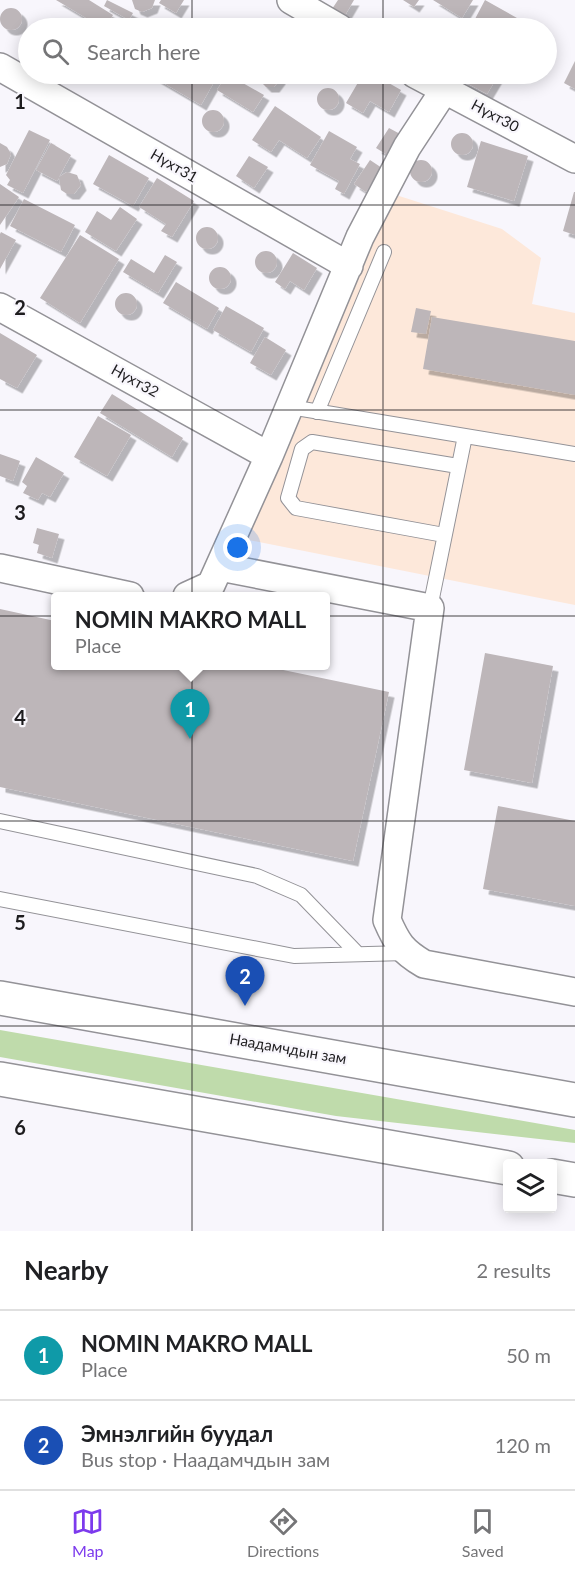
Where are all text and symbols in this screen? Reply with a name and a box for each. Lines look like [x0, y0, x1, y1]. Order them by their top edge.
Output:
search box [18, 18, 557, 84]
icon: search [39, 35, 72, 68]
text: Search here [87, 38, 200, 65]
text: 1 [14, 89, 26, 113]
street label: Нүхт30 [469, 95, 523, 135]
street label: Нүхт31 [148, 144, 201, 186]
text: 2 [14, 295, 26, 319]
street label: Нүхт32 [109, 360, 162, 400]
text: 3 [14, 500, 26, 524]
your location [223, 533, 252, 562]
popup [51, 592, 330, 670]
text: NOMIN MAKRO MALL [75, 606, 306, 633]
text: Place [75, 633, 121, 657]
pin: 1 [170, 690, 210, 739]
text: 4 [14, 705, 26, 729]
text: 5 [14, 910, 26, 934]
pin: 2 [226, 956, 264, 1006]
street label: Наадамчдын зам [228, 1029, 348, 1067]
text: 6 [14, 1115, 26, 1139]
map controls [503, 1159, 557, 1213]
button: layers [503, 1159, 557, 1213]
text: Nearby [24, 1254, 109, 1286]
text: 2 results [476, 1258, 551, 1282]
text: NOMIN MAKRO MALL [81, 1330, 312, 1357]
text: 1 [38, 1343, 49, 1367]
text: 50 m [506, 1343, 551, 1367]
text: Place [81, 1357, 128, 1381]
text: Эмнэлгийн буудал [81, 1420, 273, 1447]
text: 2 [38, 1433, 49, 1457]
text: 120 m [495, 1433, 551, 1457]
text: Bus stop · Наадамчдын зам [81, 1447, 330, 1471]
tab: Map [71, 1505, 104, 1560]
tab: Directions [247, 1505, 319, 1560]
tab: Saved [462, 1505, 504, 1560]

